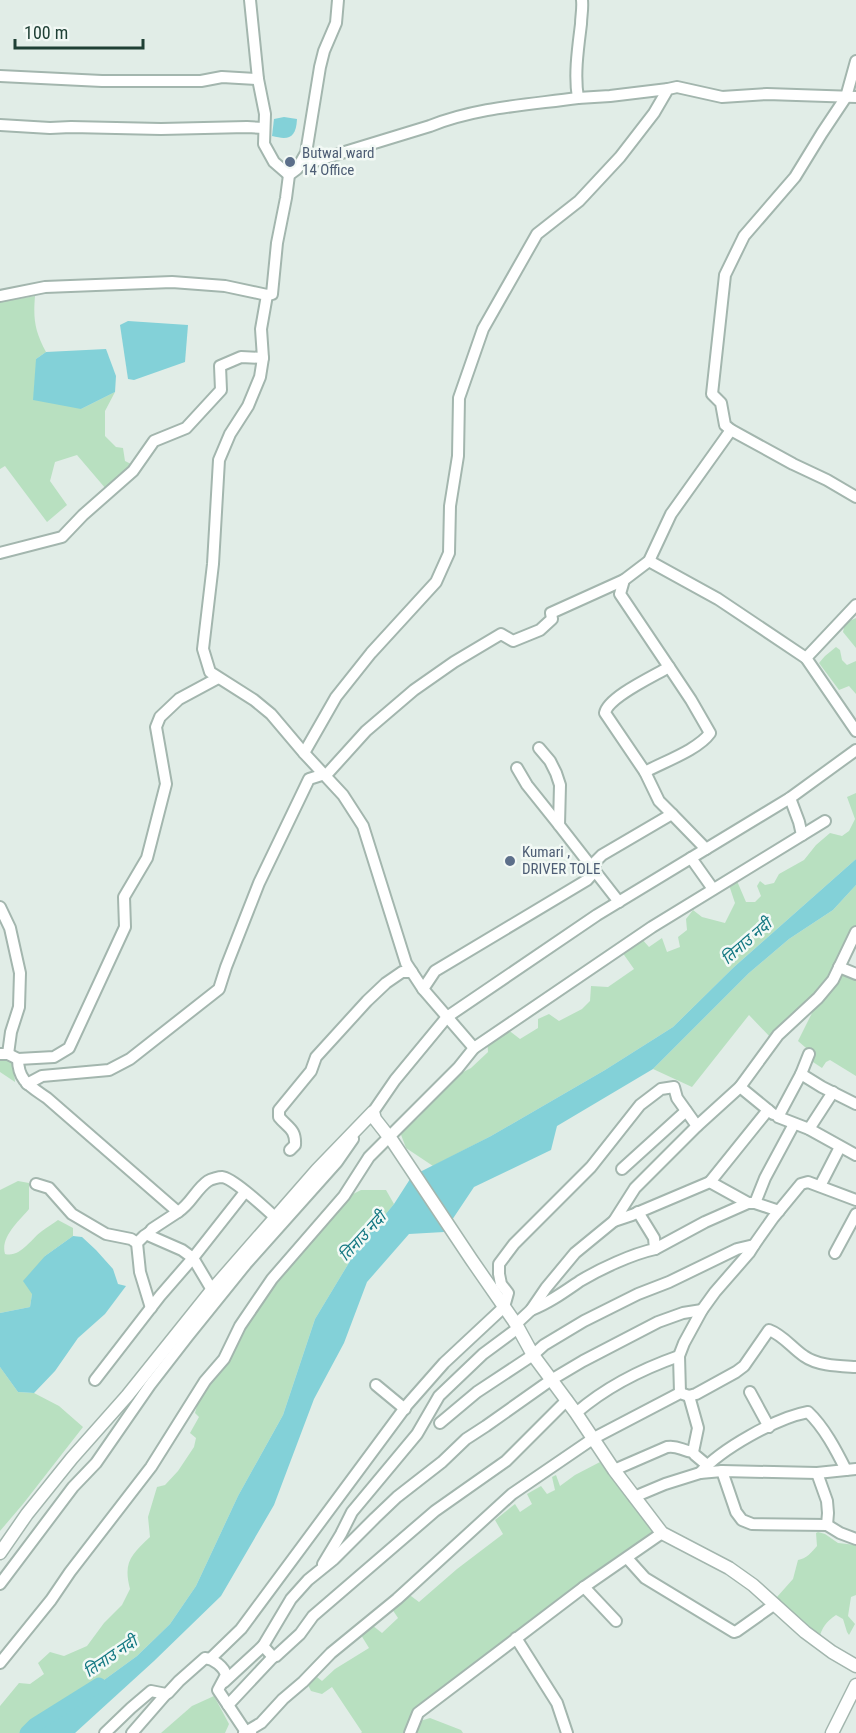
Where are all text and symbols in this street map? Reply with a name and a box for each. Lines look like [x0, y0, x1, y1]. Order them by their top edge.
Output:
scale bar [15, 12, 142, 50]
text: 100 m [24, 22, 68, 43]
place label: Butwal ward 14 Office [302, 144, 375, 179]
marker: Butwal ward 14 Office [283, 155, 297, 169]
place label: Kumari , DRIVER TOLE [522, 843, 600, 878]
marker: Kumari , DRIVER TOLE [503, 854, 517, 868]
water label: तिनाउ नदी [717, 913, 777, 968]
water label: तिनाउ नदी [335, 1206, 392, 1265]
water label: तिनाउ नदी [80, 1630, 143, 1681]

